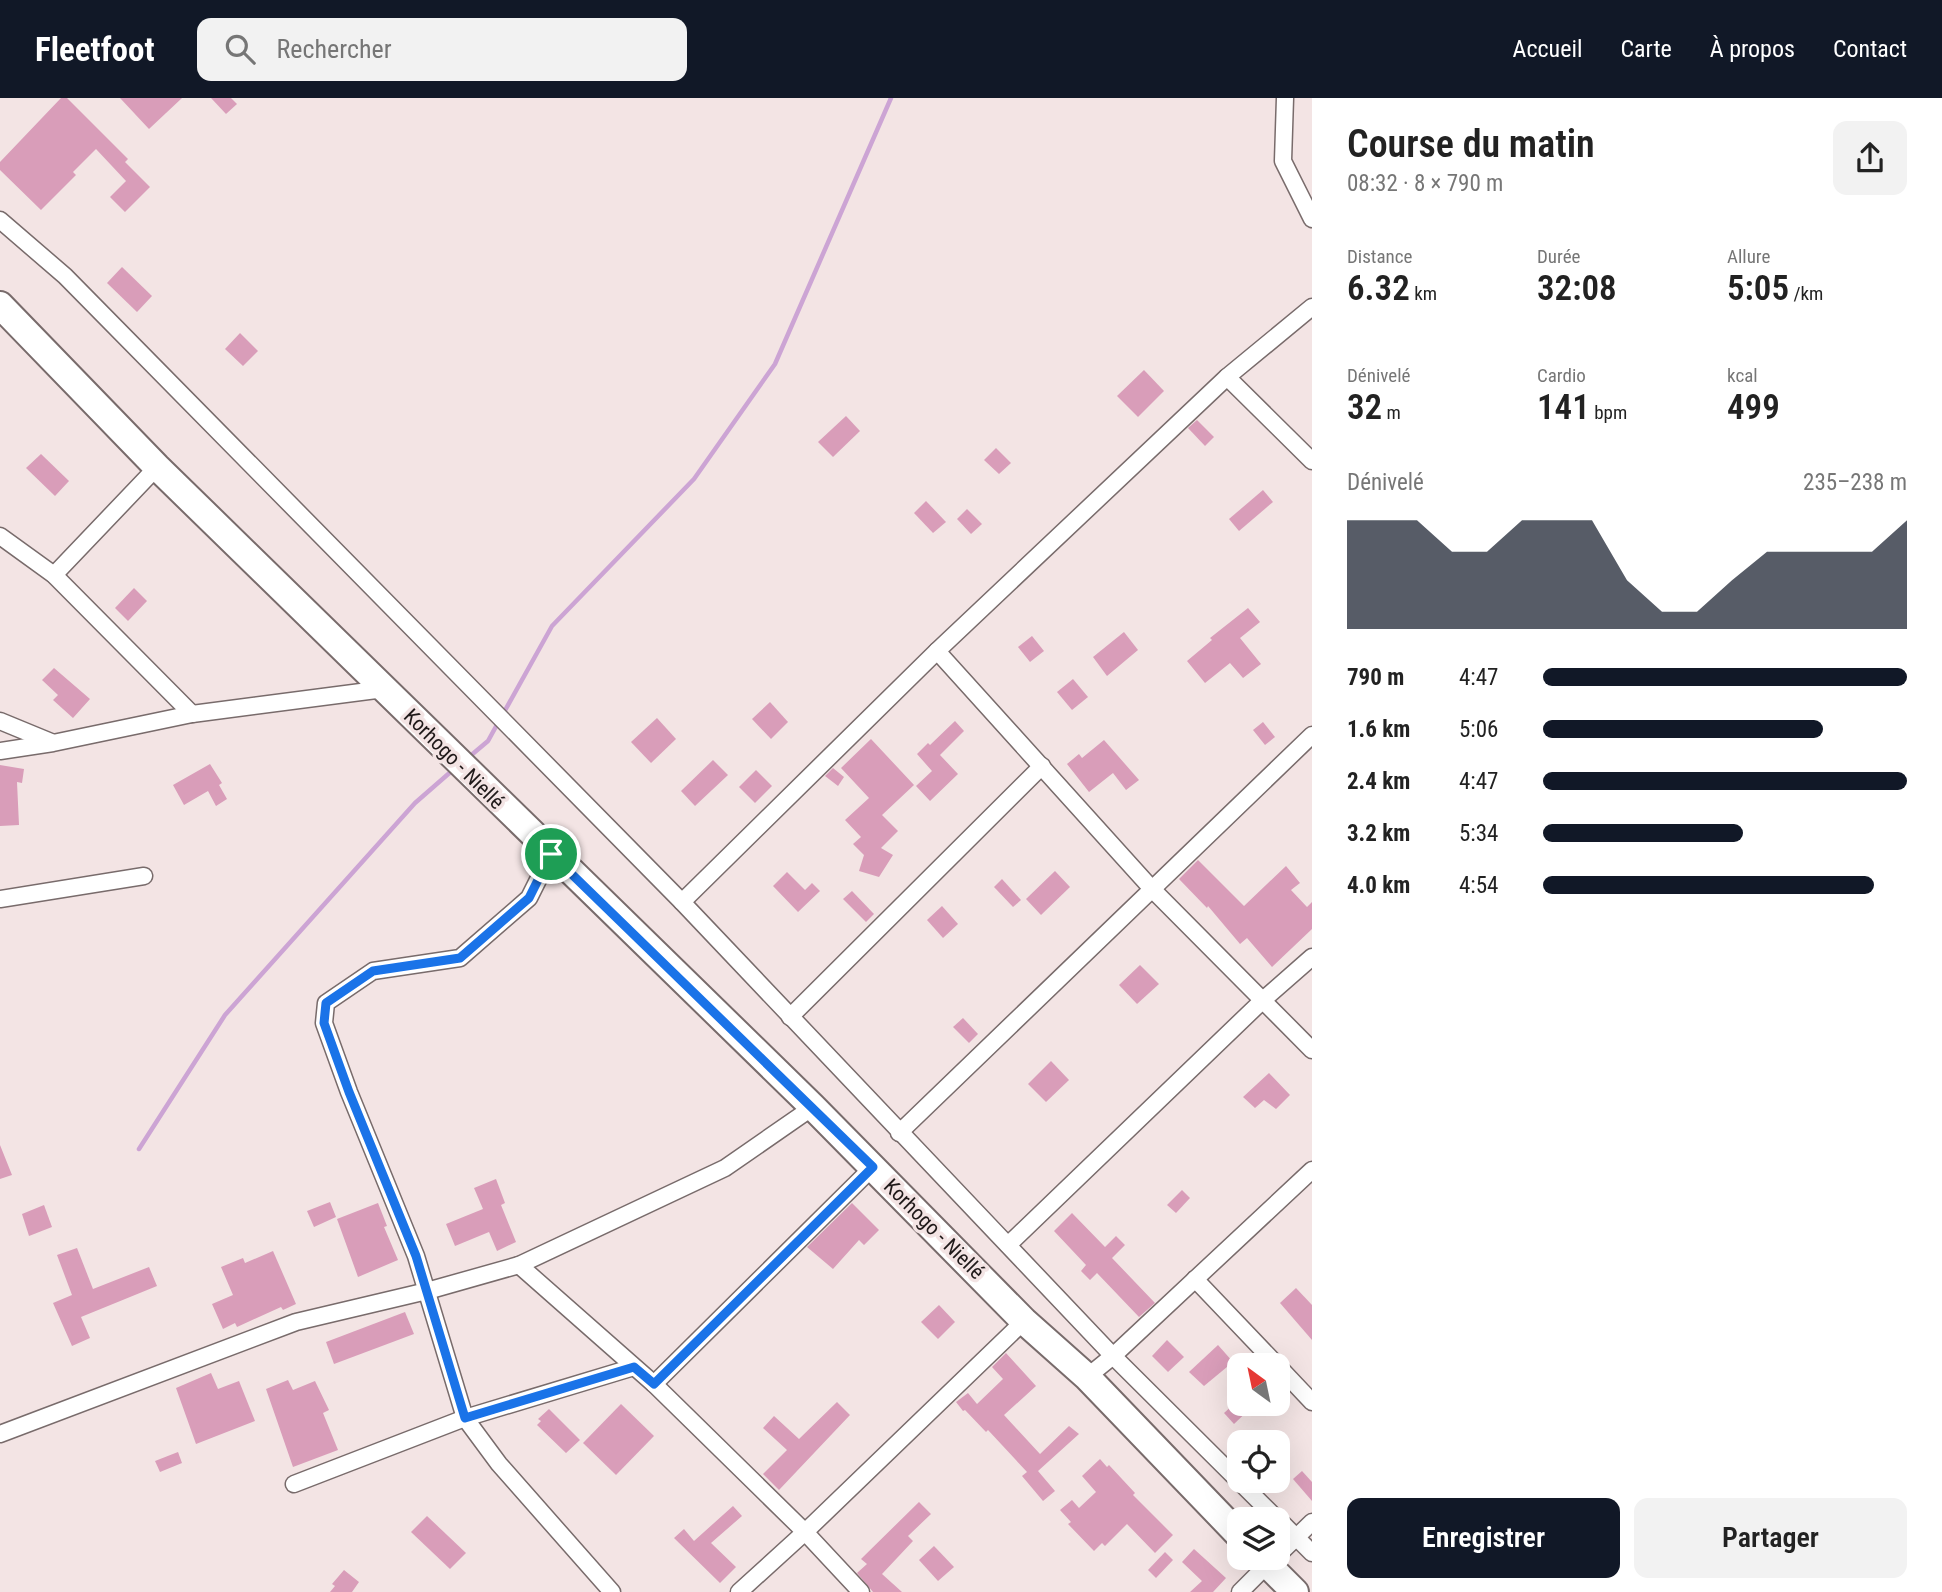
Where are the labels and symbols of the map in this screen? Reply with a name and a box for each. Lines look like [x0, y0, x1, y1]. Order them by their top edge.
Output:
street label: Korhogo - Niellé [399, 704, 509, 814]
pin [521, 824, 581, 884]
street label: Korhogo - Niellé [879, 1174, 989, 1284]
north arrow [1227, 1353, 1290, 1416]

